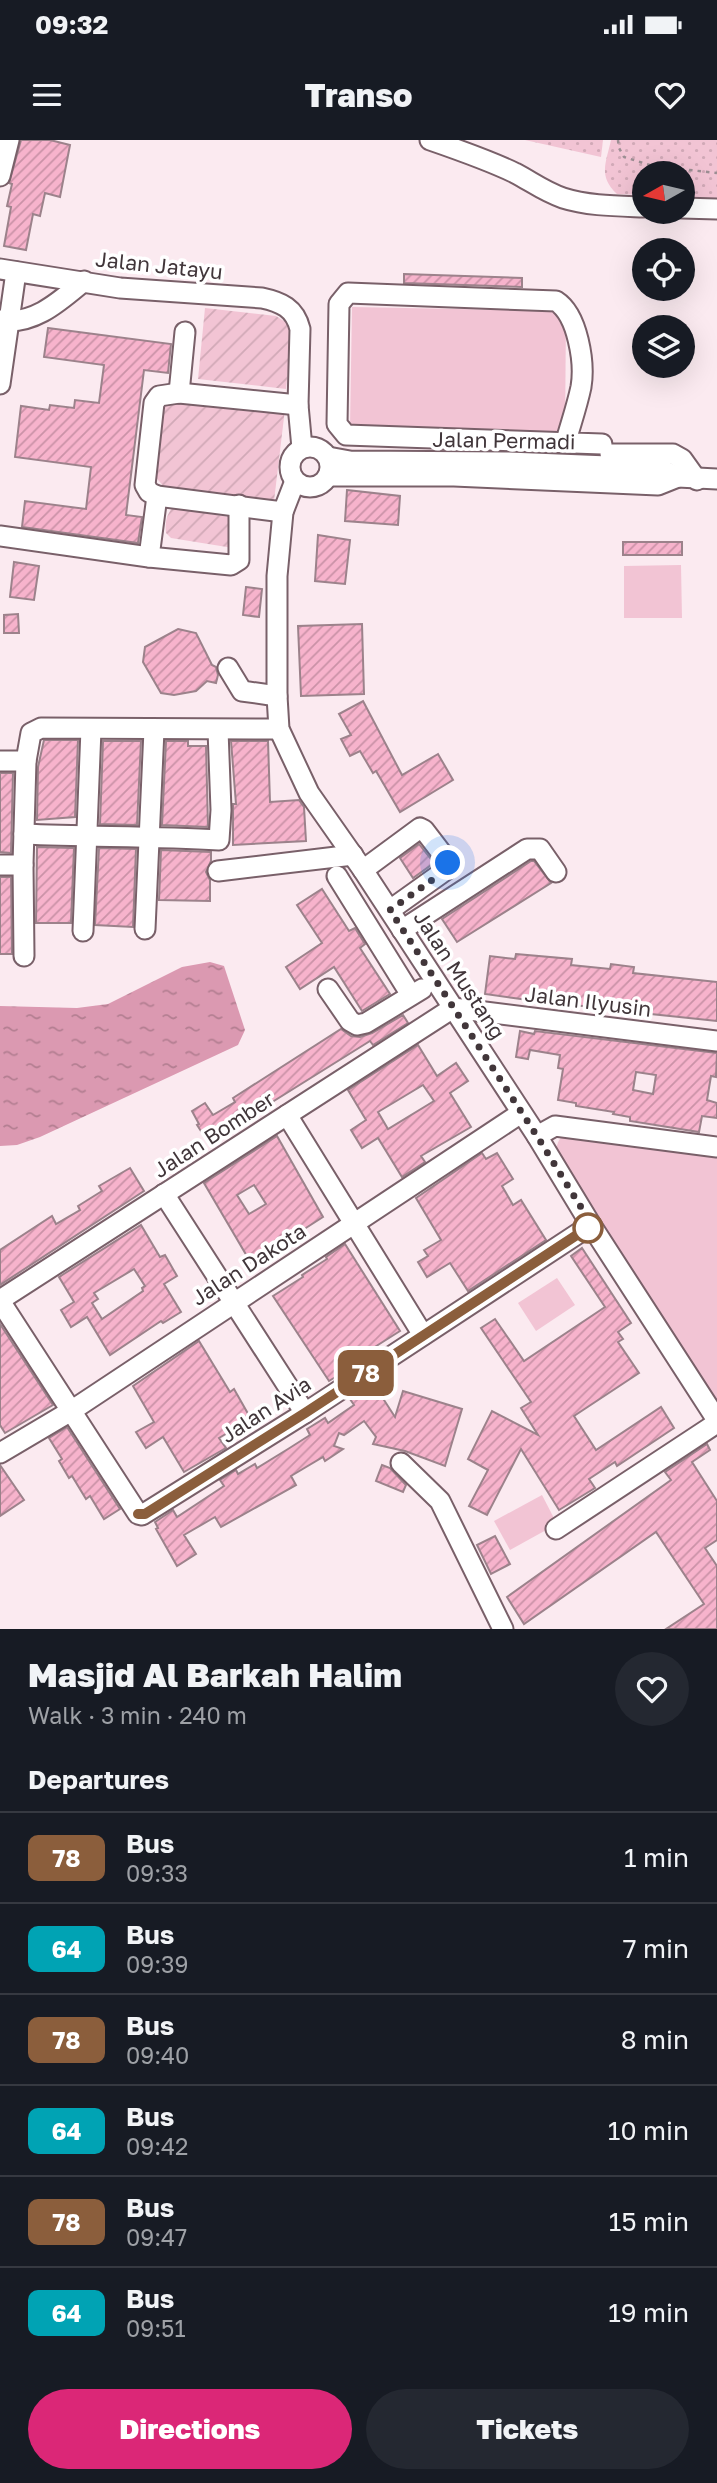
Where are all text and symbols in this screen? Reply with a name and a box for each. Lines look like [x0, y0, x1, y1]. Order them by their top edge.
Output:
text: 09:32 [35, 9, 108, 40]
icon: menu [28, 76, 66, 114]
text: Transo [305, 76, 412, 114]
icon: heart [651, 76, 689, 114]
north arrow [632, 161, 695, 224]
map controls [632, 161, 695, 378]
button: locate [632, 238, 695, 301]
street label: Jalan Jatayu [94, 245, 224, 285]
button: layers [632, 315, 695, 378]
street label: Jalan Permadi [432, 426, 576, 454]
your location [430, 845, 465, 880]
street label: Jalan Mustang [409, 905, 511, 1044]
street label: Jalan Ilyusin [523, 980, 653, 1022]
street label: Jalan Bomber [148, 1085, 279, 1183]
unlabelled marker [573, 1213, 603, 1243]
street label: Jalan Dakota [186, 1218, 311, 1311]
line badge: 78 [334, 1350, 398, 1396]
text: 78 [352, 1358, 380, 1387]
street label: Jalan Avia [215, 1370, 315, 1448]
button: heart [615, 1652, 689, 1726]
text: Masjid Al Barkah Halim [28, 1655, 402, 1694]
text: Walk · 3 min · 240 m [28, 1701, 247, 1729]
text: Departures [28, 1764, 169, 1795]
text: Bus [126, 1828, 174, 1859]
text: 1 min [624, 1842, 689, 1873]
text: 78 [52, 1843, 81, 1872]
text: 09:33 [126, 1859, 188, 1887]
text: Bus [126, 1919, 174, 1950]
text: 7 min [623, 1933, 689, 1964]
text: 64 [51, 1934, 82, 1963]
text: 09:39 [126, 1950, 188, 1978]
text: Bus [126, 2010, 174, 2041]
text: 8 min [621, 2024, 689, 2055]
text: 78 [52, 2025, 81, 2054]
text: 09:40 [126, 2041, 189, 2069]
text: Bus [126, 2101, 174, 2132]
text: 10 min [608, 2115, 689, 2146]
text: 64 [51, 2116, 82, 2145]
text: 09:42 [126, 2132, 188, 2160]
text: Bus [126, 2192, 174, 2223]
text: 15 min [609, 2206, 689, 2237]
text: 78 [52, 2207, 81, 2236]
text: 09:47 [126, 2223, 187, 2251]
text: Bus [126, 2283, 174, 2314]
text: 19 min [608, 2297, 689, 2328]
text: 64 [51, 2298, 82, 2327]
text: 09:51 [126, 2314, 186, 2342]
button: Directions [28, 2389, 352, 2469]
button: Tickets [366, 2389, 689, 2469]

